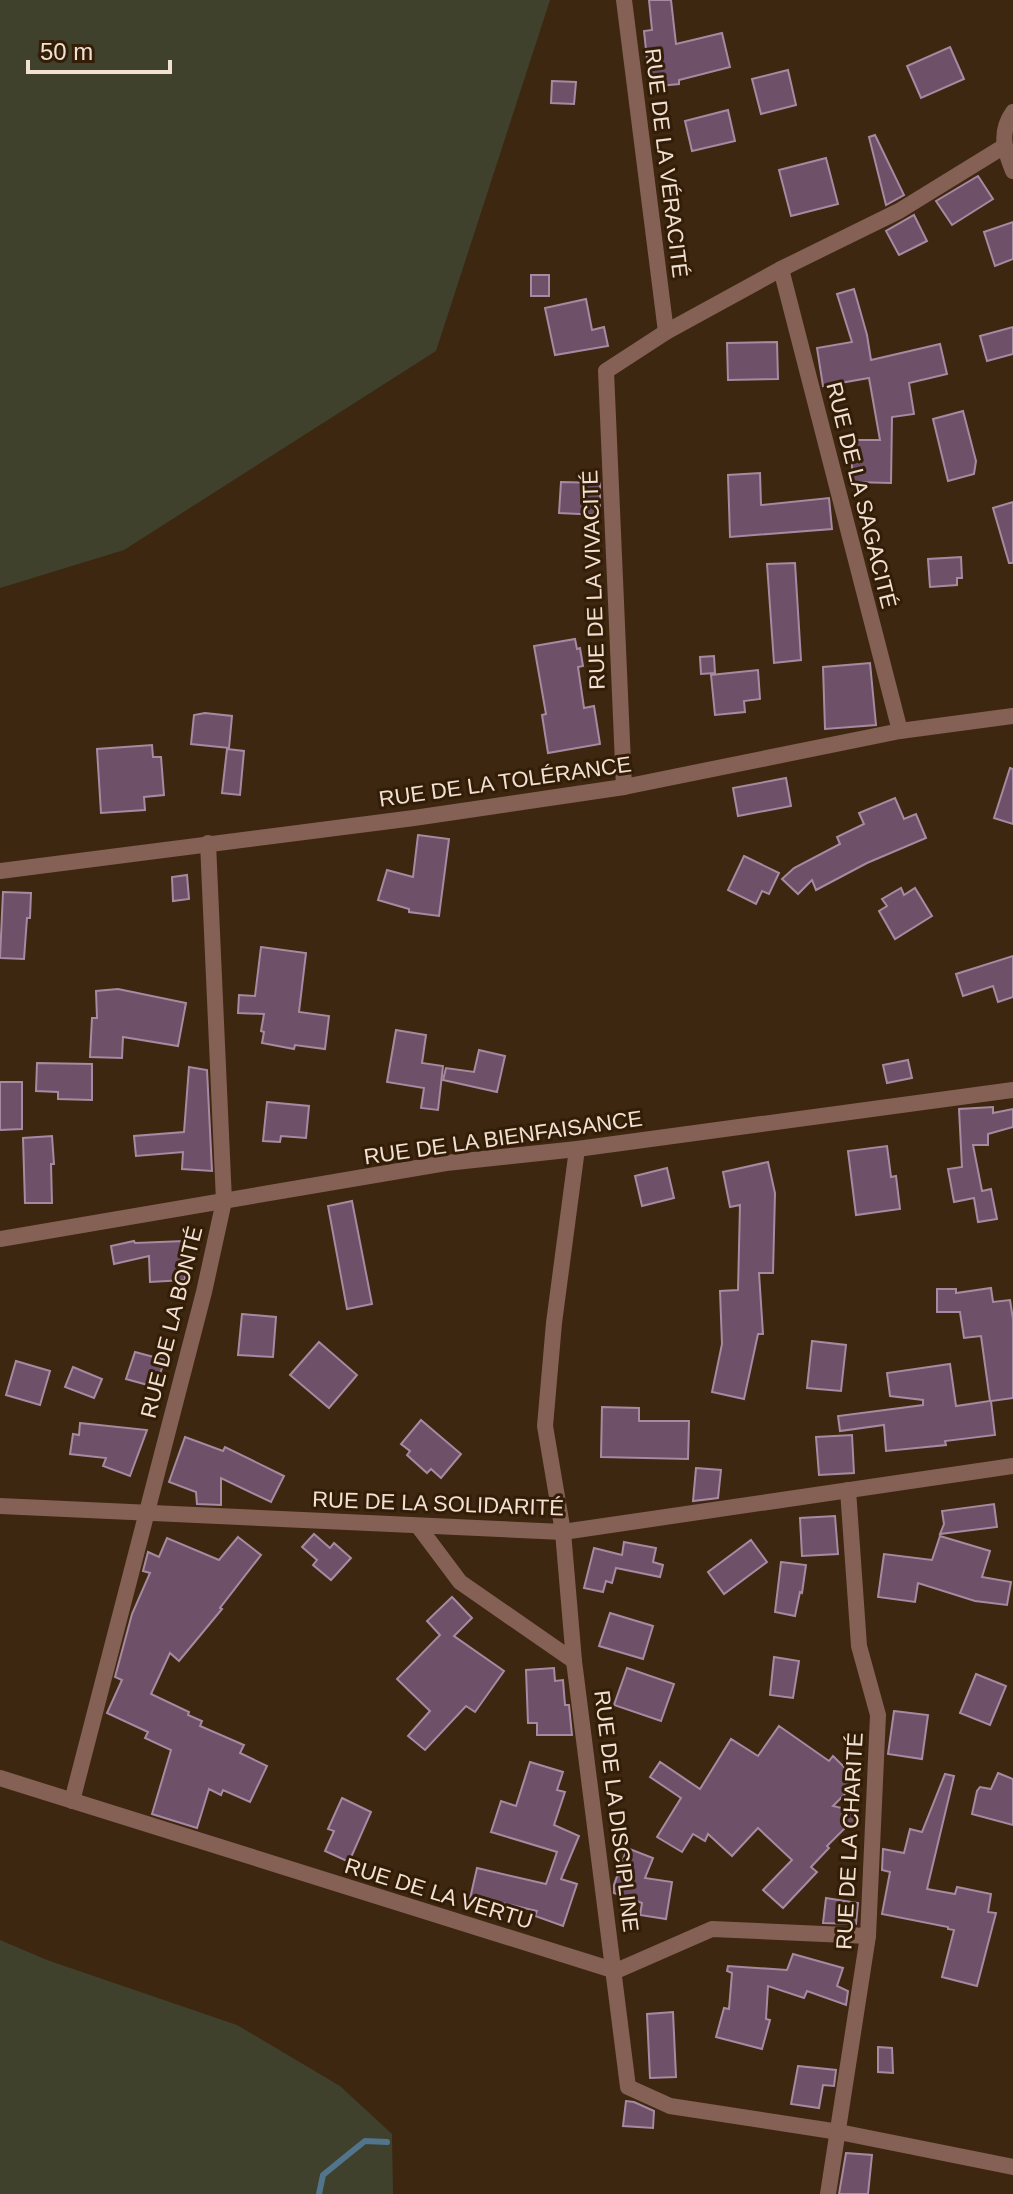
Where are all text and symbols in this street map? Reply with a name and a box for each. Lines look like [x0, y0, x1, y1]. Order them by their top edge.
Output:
scale bar [28, 24, 170, 74]
text: 50 m [40, 38, 93, 65]
street label: RUE DE LA VÉRACITÉ [640, 47, 693, 279]
street label: RUE DE LA SAGACITÉ [821, 379, 902, 611]
street label: RUE DE LA VIVACITÉ [577, 470, 610, 690]
street label: RUE DE LA TOLÉRANCE [377, 751, 633, 812]
street label: RUE DE LA BIENFAISANCE [362, 1106, 644, 1169]
street label: RUE DE LA BONTÉ [136, 1224, 207, 1421]
street label: RUE DE LA SOLIDARITÉ [312, 1487, 564, 1520]
street label: RUE DE LA DISCIPLINE [589, 1689, 644, 1933]
street label: RUE DE LA CHARITÉ [831, 1732, 868, 1950]
street label: RUE DE LA VERTU [342, 1853, 536, 1934]

